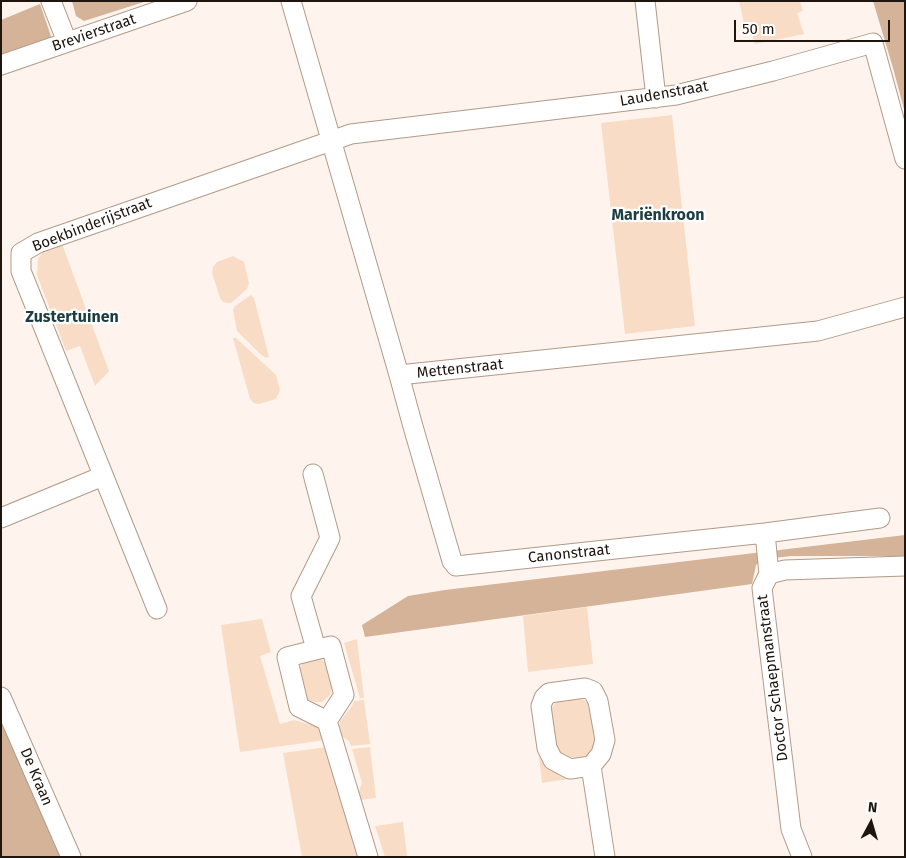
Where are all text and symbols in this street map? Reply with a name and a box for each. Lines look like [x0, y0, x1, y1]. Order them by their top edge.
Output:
street label: Brevierstraat [50, 10, 138, 56]
scale bar [736, 10, 892, 42]
text: 50 m [742, 20, 775, 38]
street label: Laudenstraat [618, 77, 710, 111]
street label: Boekbinderijstraat [30, 194, 154, 256]
district label: Mariënkroon [611, 206, 705, 226]
district label: Zustertuinen [25, 308, 119, 328]
street label: Mettenstraat [416, 356, 504, 382]
street label: Canonstraat [527, 541, 611, 567]
street label: Doctor Schaepmanstraat [754, 594, 792, 762]
street label: De Kraan [16, 745, 56, 809]
north arrow [846, 798, 896, 848]
text: N [867, 799, 878, 817]

